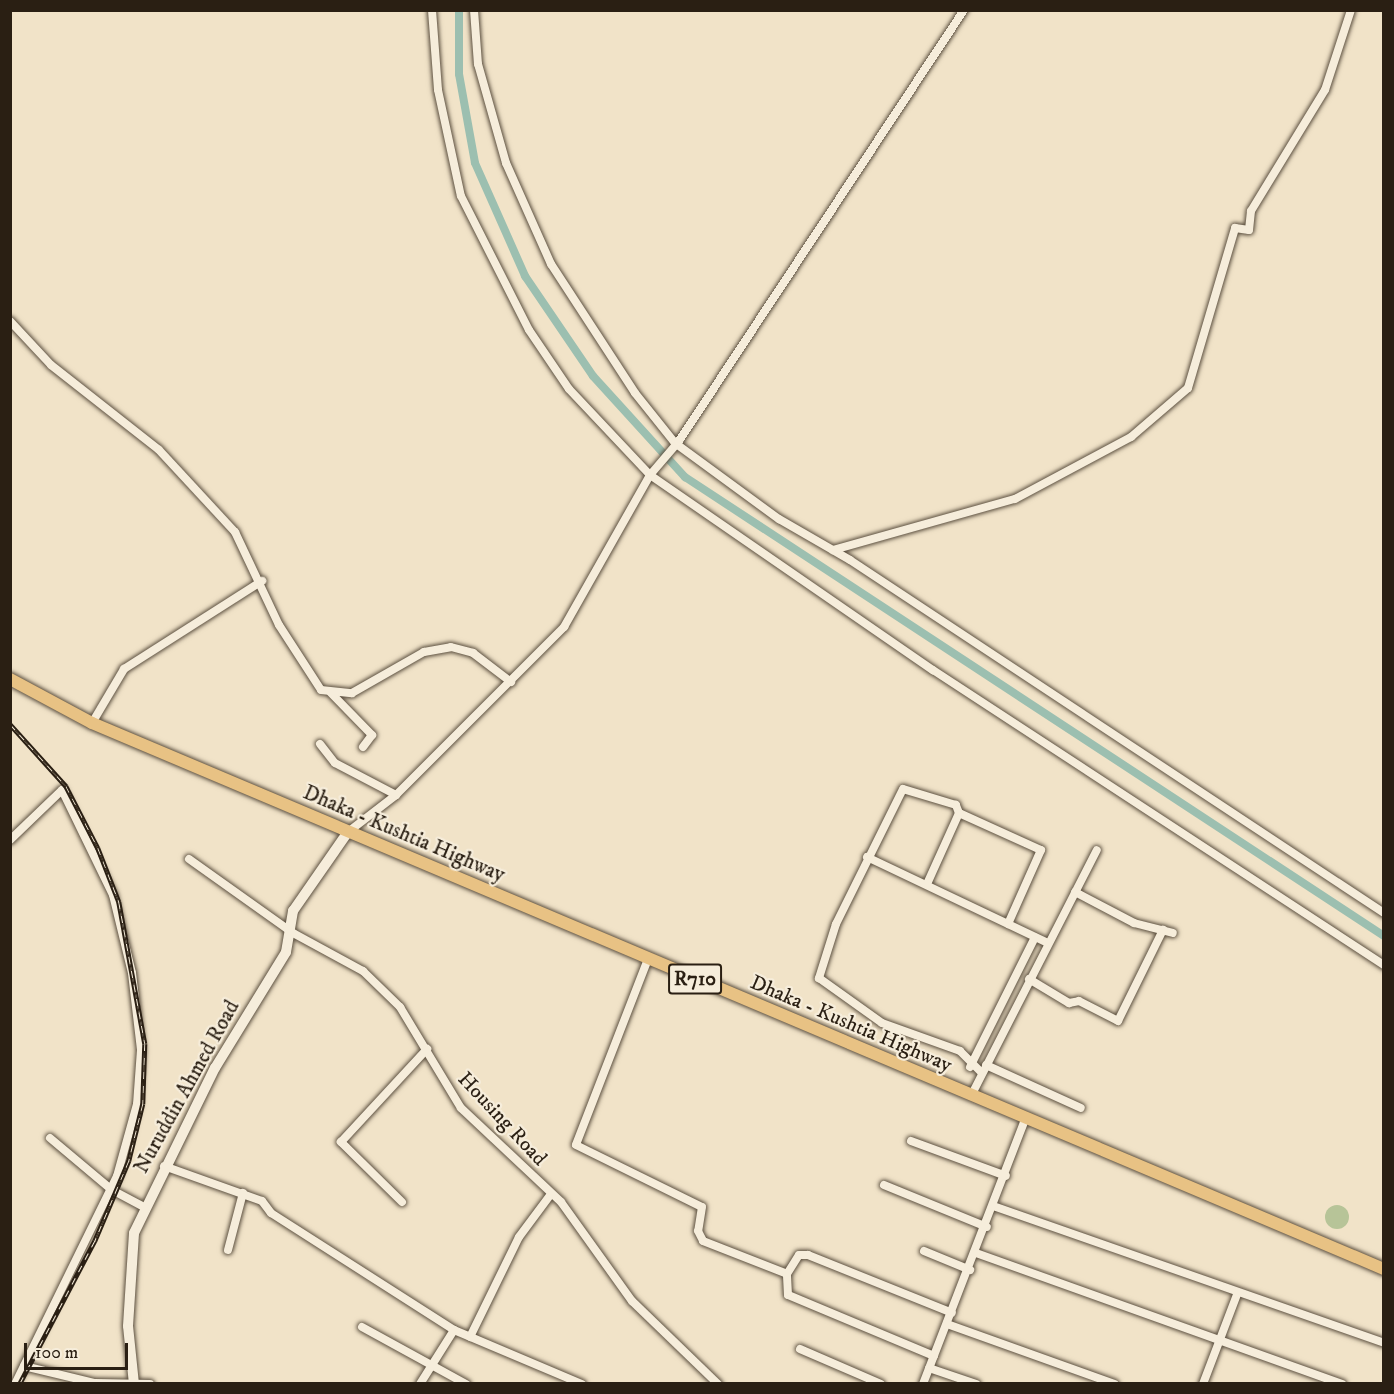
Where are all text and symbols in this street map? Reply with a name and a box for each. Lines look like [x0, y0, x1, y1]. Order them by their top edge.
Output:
street label: Dhaka - Kushtia Highway [299, 780, 509, 888]
road number: R710 [668, 962, 722, 996]
street label: Dhaka - Kushtia Highway [746, 970, 956, 1078]
street label: Nuruddin Ahmed Road [129, 996, 245, 1178]
street label: Housing Road [452, 1067, 552, 1171]
scale bar [27, 1331, 130, 1369]
text: 100 m [35, 1342, 78, 1364]

